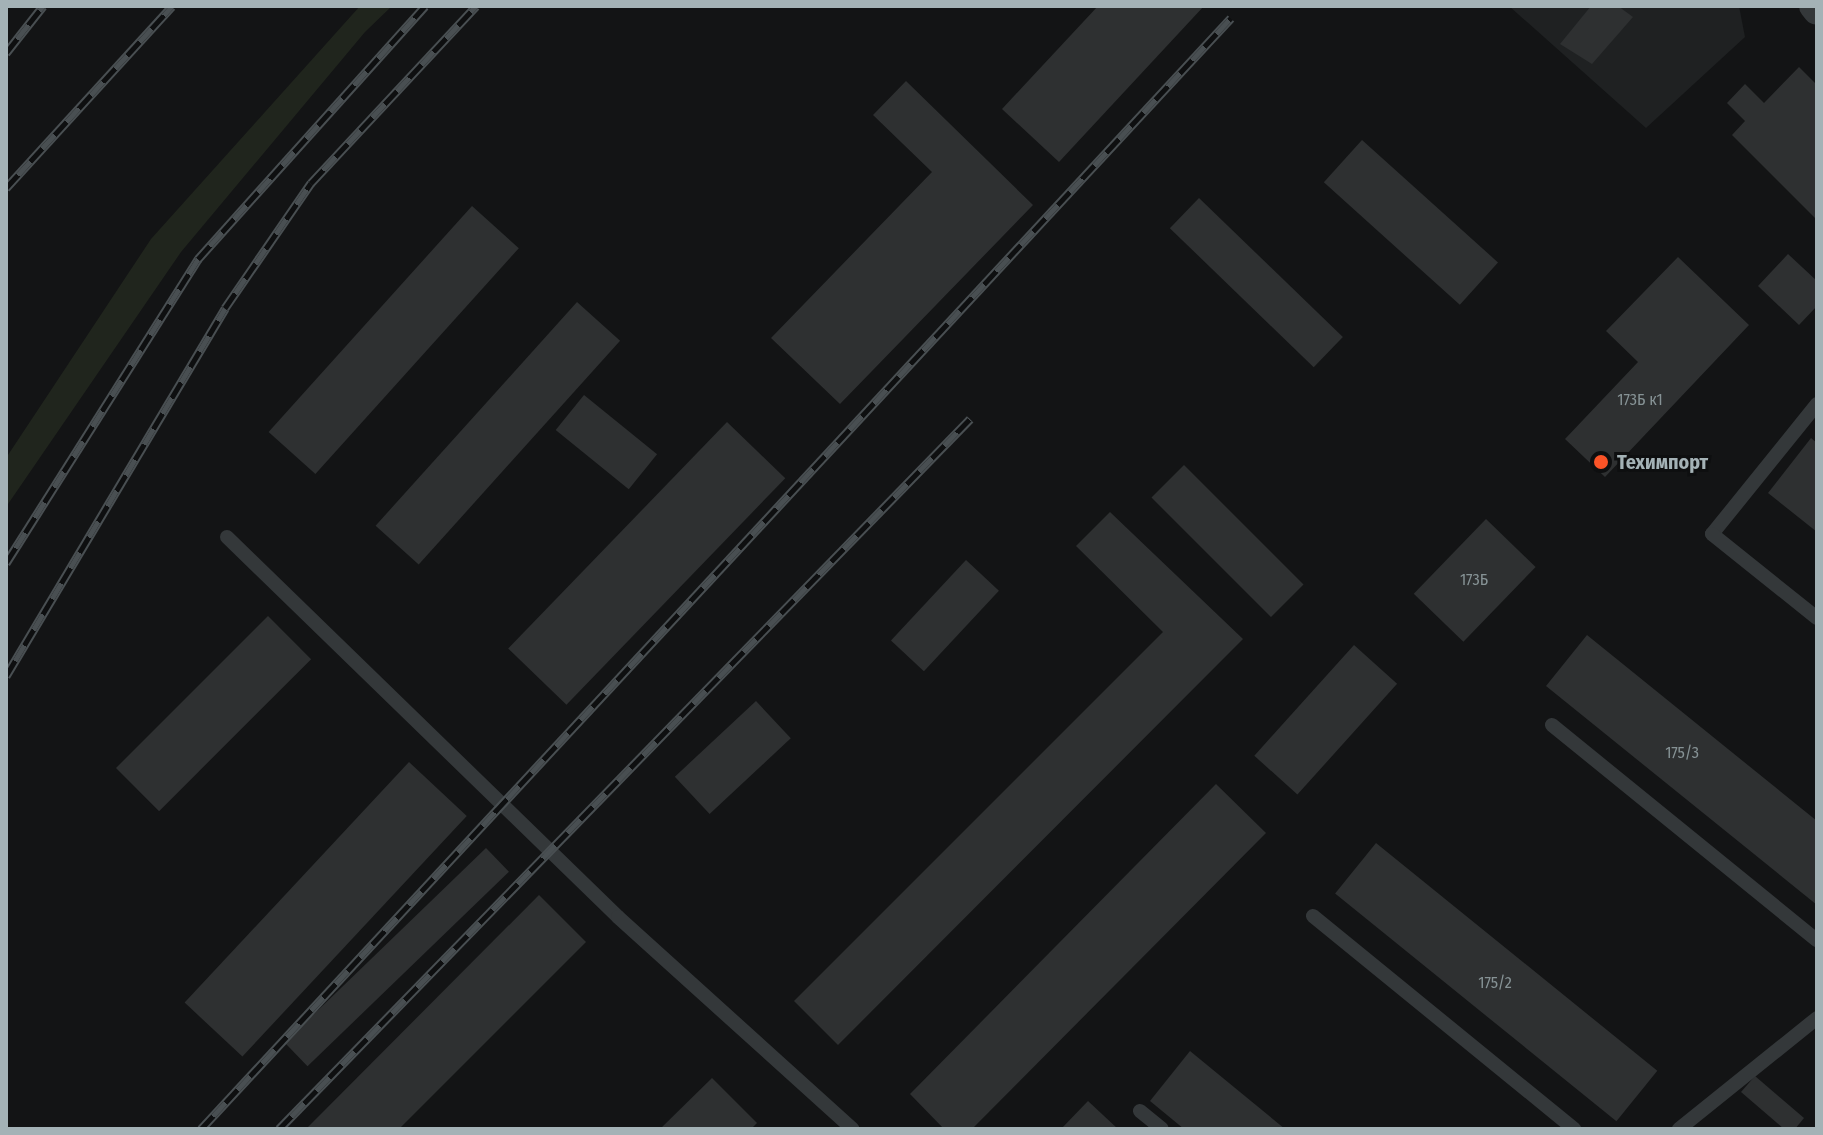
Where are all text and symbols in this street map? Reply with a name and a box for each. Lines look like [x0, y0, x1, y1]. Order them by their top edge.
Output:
house number: 173Б к1 [1617, 390, 1663, 410]
place label: Техимпорт [1617, 450, 1708, 474]
marker: Техимпорт [1592, 453, 1610, 471]
house number: 173Б [1460, 570, 1488, 590]
house number: 175/3 [1665, 743, 1699, 763]
house number: 175/2 [1478, 973, 1512, 993]

